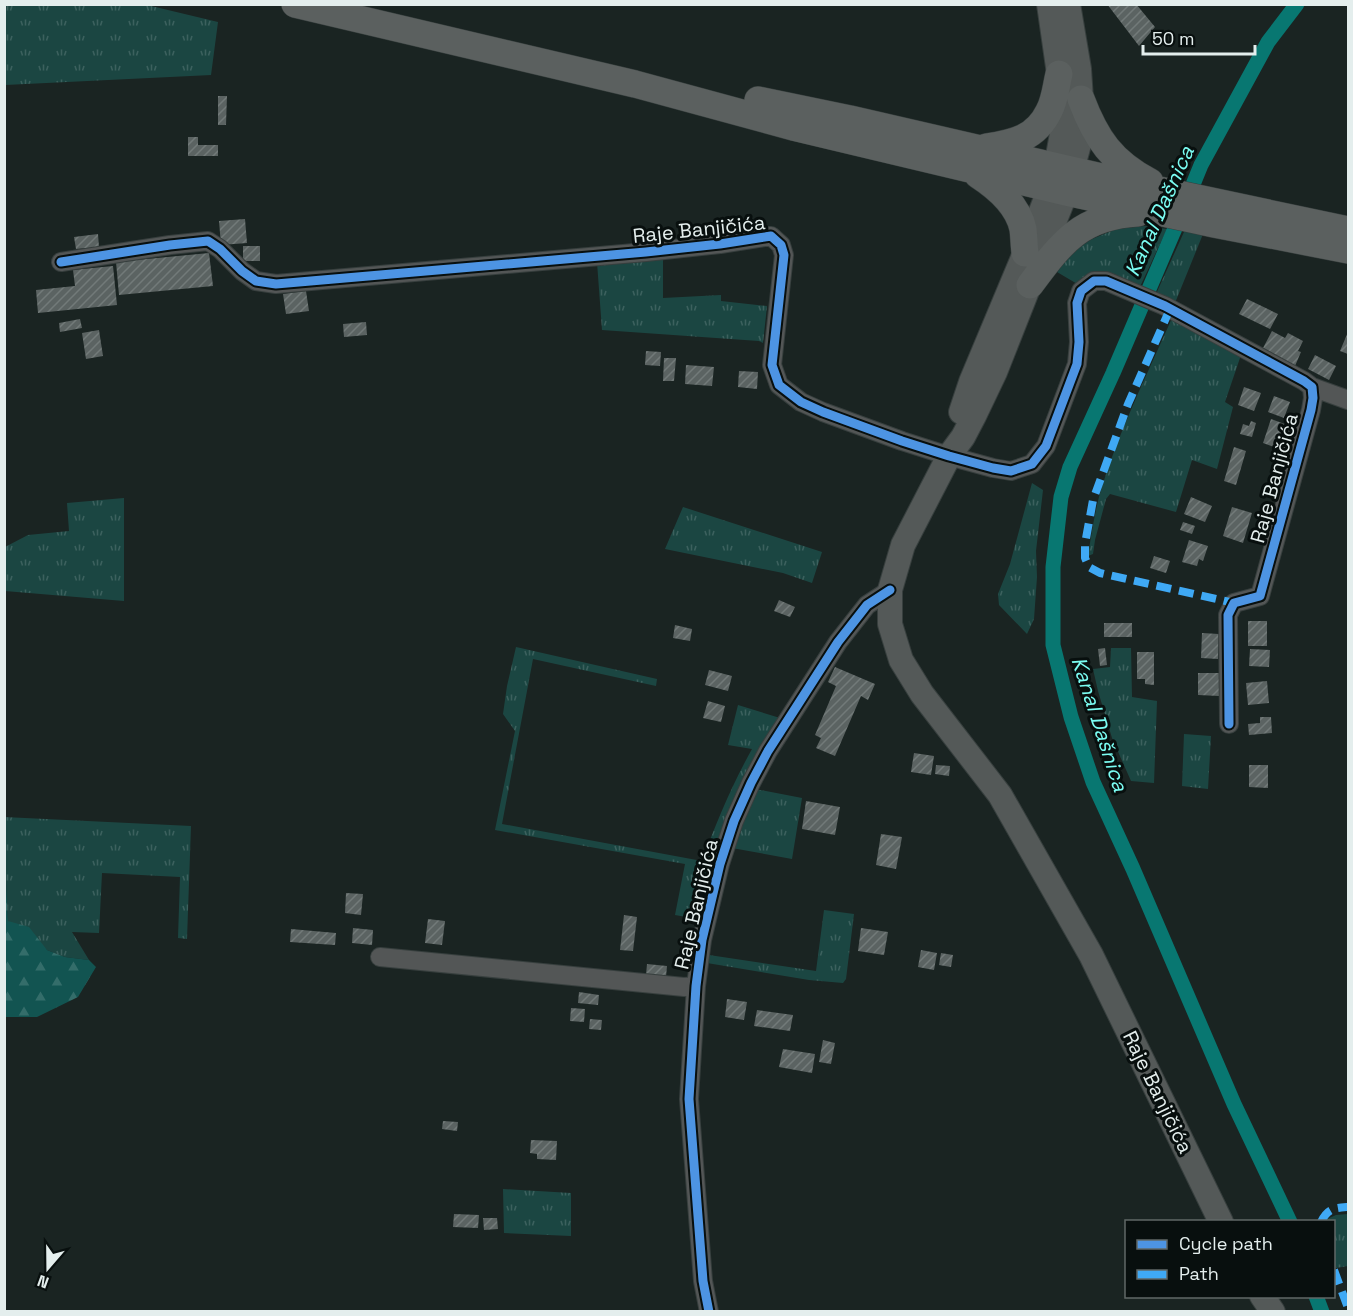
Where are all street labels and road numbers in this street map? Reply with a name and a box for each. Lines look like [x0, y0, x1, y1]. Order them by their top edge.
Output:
street label: Raje Banjičića [631, 209, 767, 249]
street label: Raje Banjičića [1244, 410, 1304, 546]
street label: Raje Banjičića [668, 836, 724, 972]
street label: Raje Banjičića [1117, 1026, 1199, 1158]

